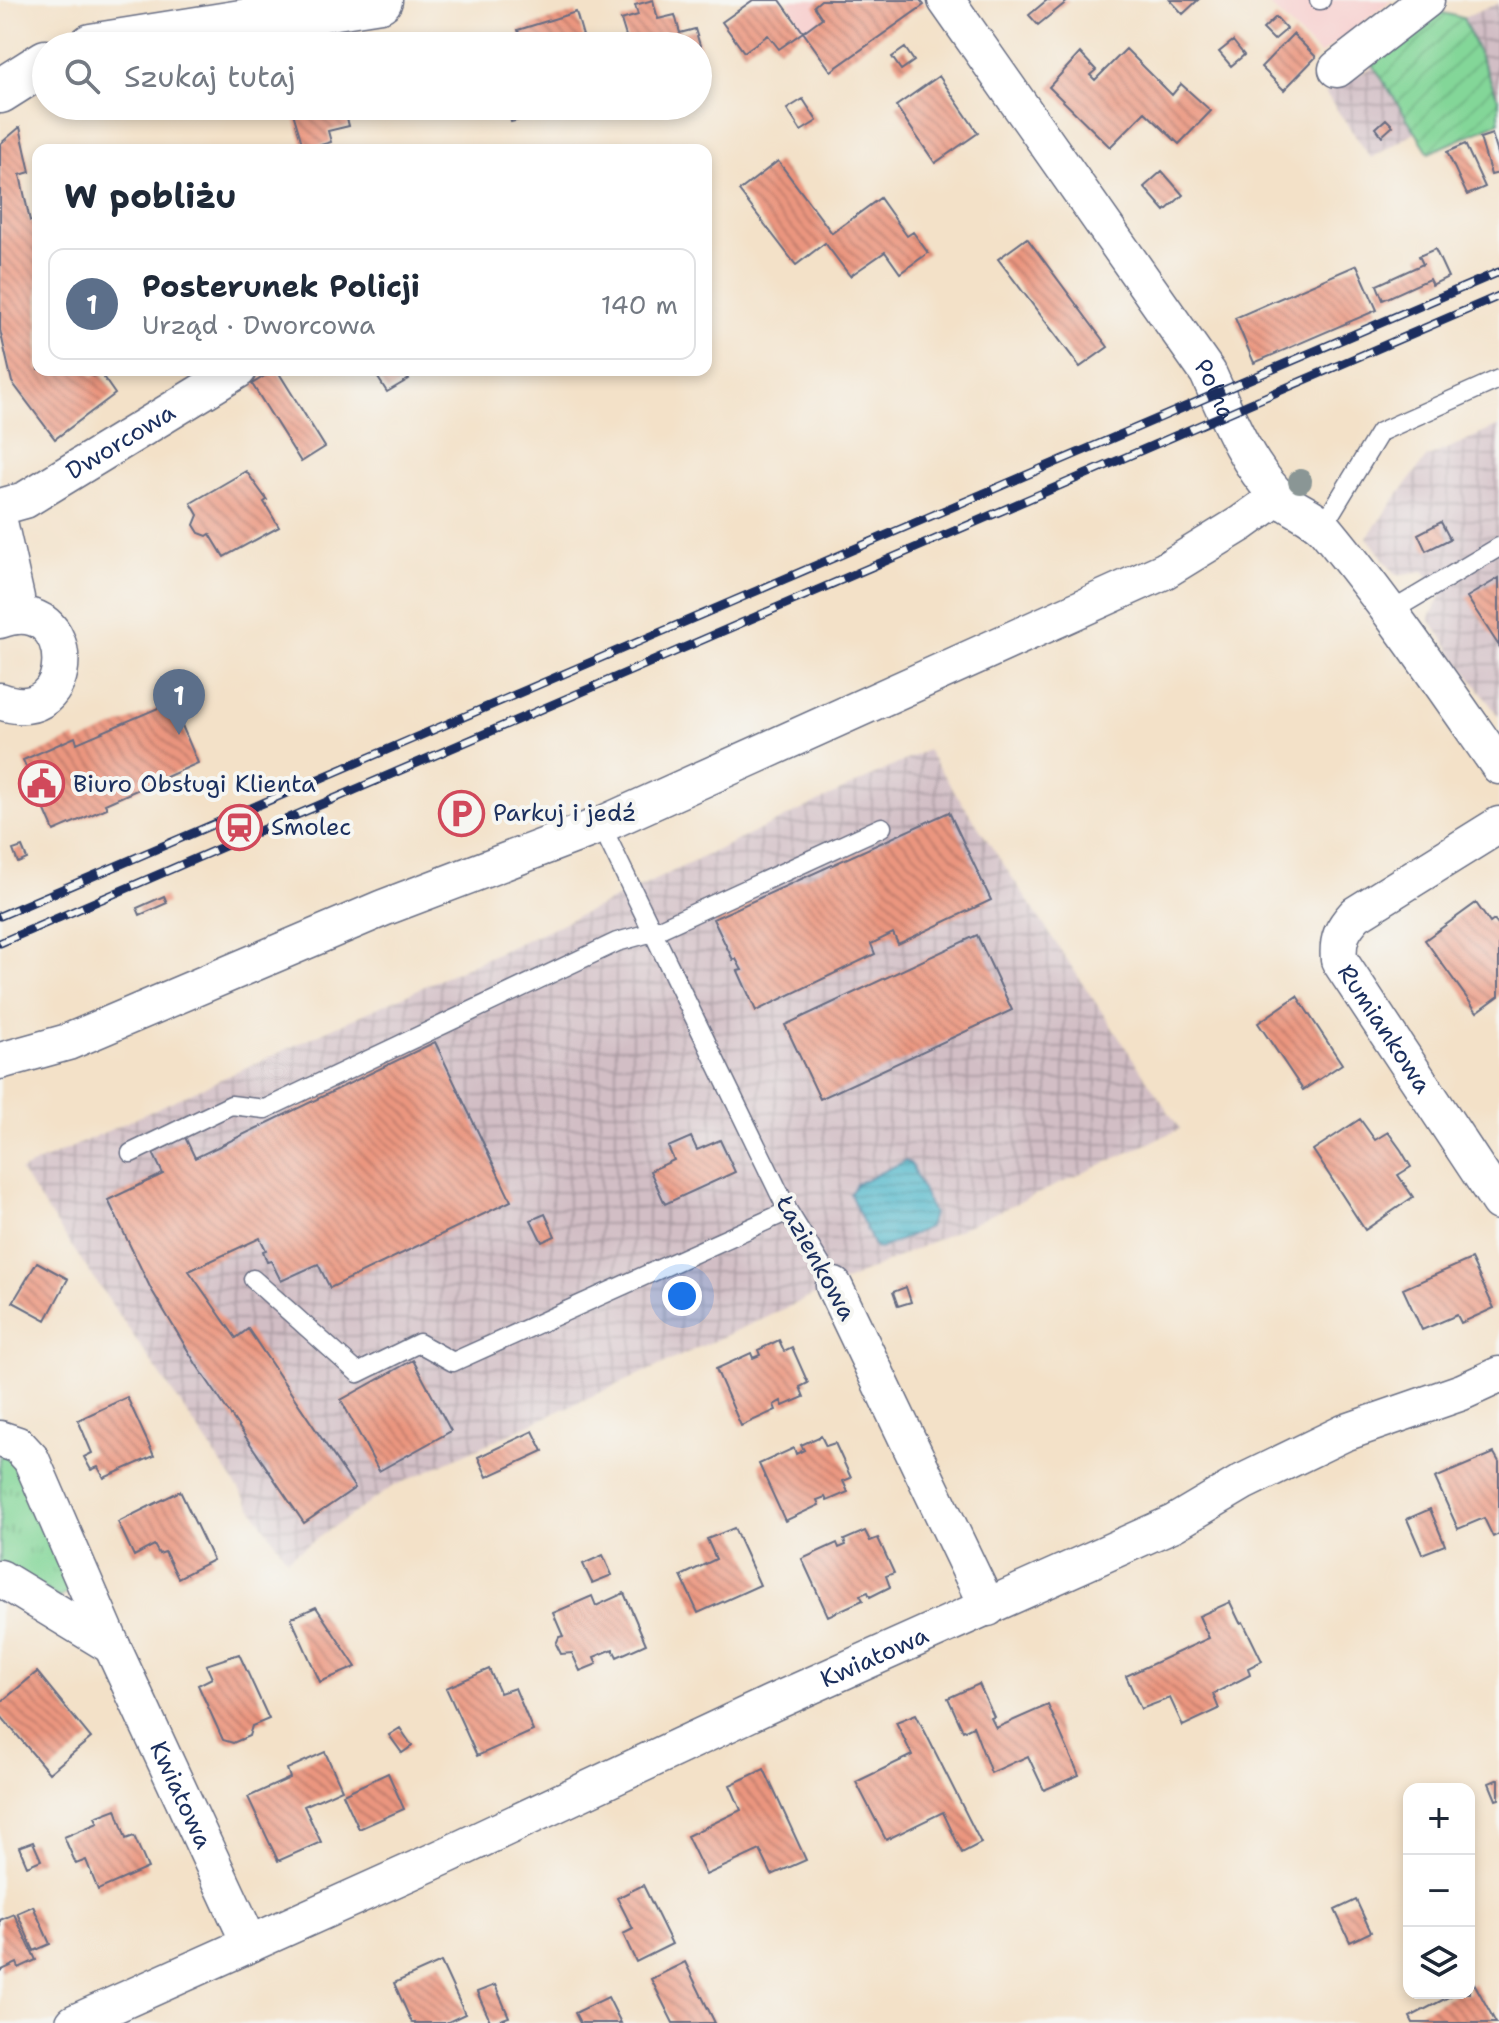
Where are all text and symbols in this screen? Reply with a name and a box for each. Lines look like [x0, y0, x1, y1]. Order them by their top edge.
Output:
search box [32, 32, 712, 120]
icon: search [60, 54, 104, 98]
text: Szukaj tutaj [124, 56, 296, 97]
text: W pobliżu [64, 173, 237, 219]
text: Posterunek Policji [142, 266, 420, 307]
text: 1 [86, 287, 98, 322]
text: 140 m [601, 287, 678, 322]
text: Urząd · Dworcowa [142, 307, 375, 342]
street label: Polna [1187, 352, 1243, 426]
street label: Dworcowa [60, 396, 181, 487]
pin: 1 [153, 669, 205, 735]
public building icon: Biuro Obsługi Klienta [18, 760, 66, 808]
place label: Biuro Obsługi Klienta [73, 768, 316, 800]
parking icon: Parkuj i jedź [438, 789, 486, 837]
place label: Parkuj i jedź [493, 797, 636, 829]
station icon: Smolec [216, 803, 264, 851]
place label: Smolec [271, 811, 351, 843]
street label: Rumiankowa [1330, 958, 1439, 1100]
street label: Łazienkowa [768, 1189, 864, 1326]
your location [662, 1276, 702, 1316]
street label: Kwiatowa [815, 1619, 934, 1695]
street label: Kwiatowa [142, 1736, 220, 1854]
map controls [1403, 1783, 1475, 1999]
button: + [1403, 1783, 1475, 1855]
button: − [1403, 1855, 1475, 1927]
button: layers [1403, 1927, 1475, 1999]

